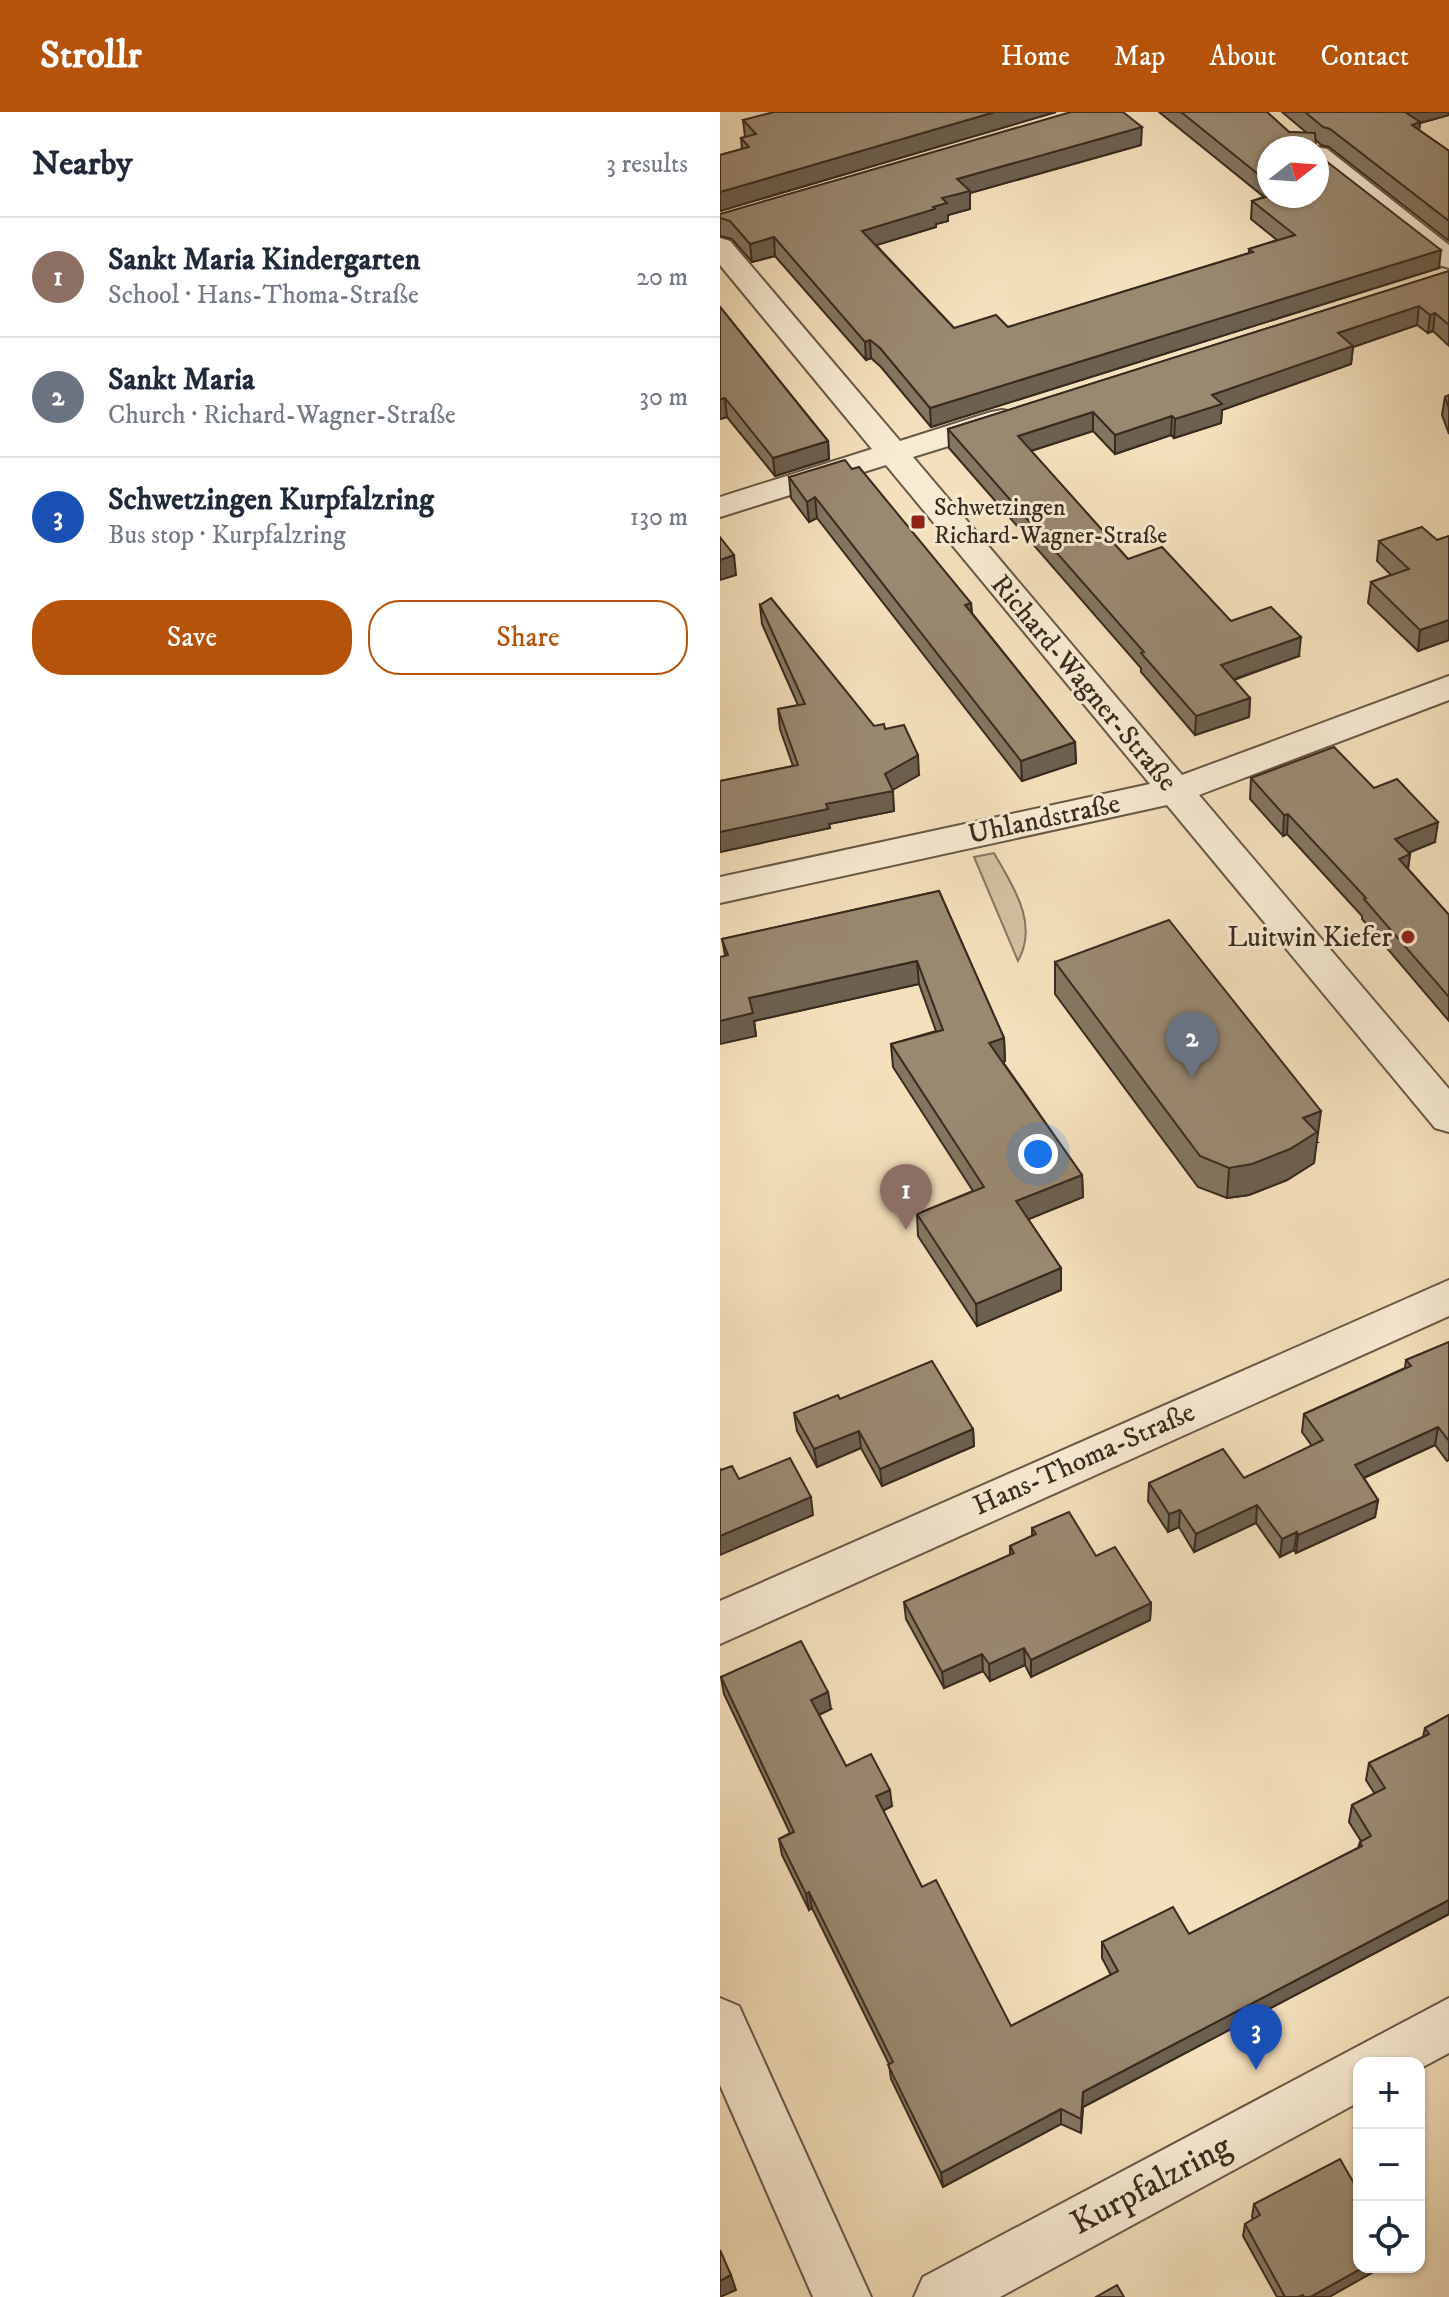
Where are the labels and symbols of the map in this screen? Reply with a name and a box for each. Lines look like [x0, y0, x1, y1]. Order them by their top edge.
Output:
north arrow [1257, 136, 1329, 208]
place label: Schwetzingen Richard-Wagner-Straße [934, 493, 1167, 551]
marker: Schwetzingen Richard-Wagner-Straße [909, 513, 927, 531]
street label: Richard-Wagner-Straße [983, 568, 1185, 798]
street label: Uhlandstraße [965, 786, 1123, 852]
place label: Luitwin Kiefer [1227, 920, 1393, 955]
marker: Luitwin Kiefer [1399, 928, 1417, 946]
pin: 2 [1166, 1012, 1218, 1078]
your location [1018, 1134, 1058, 1174]
pin: 1 [880, 1164, 932, 1230]
street label: Hans-Thoma-Straße [968, 1394, 1200, 1524]
pin: 3 [1230, 2004, 1282, 2070]
street label: Kurpfalzring [1064, 2125, 1239, 2245]

